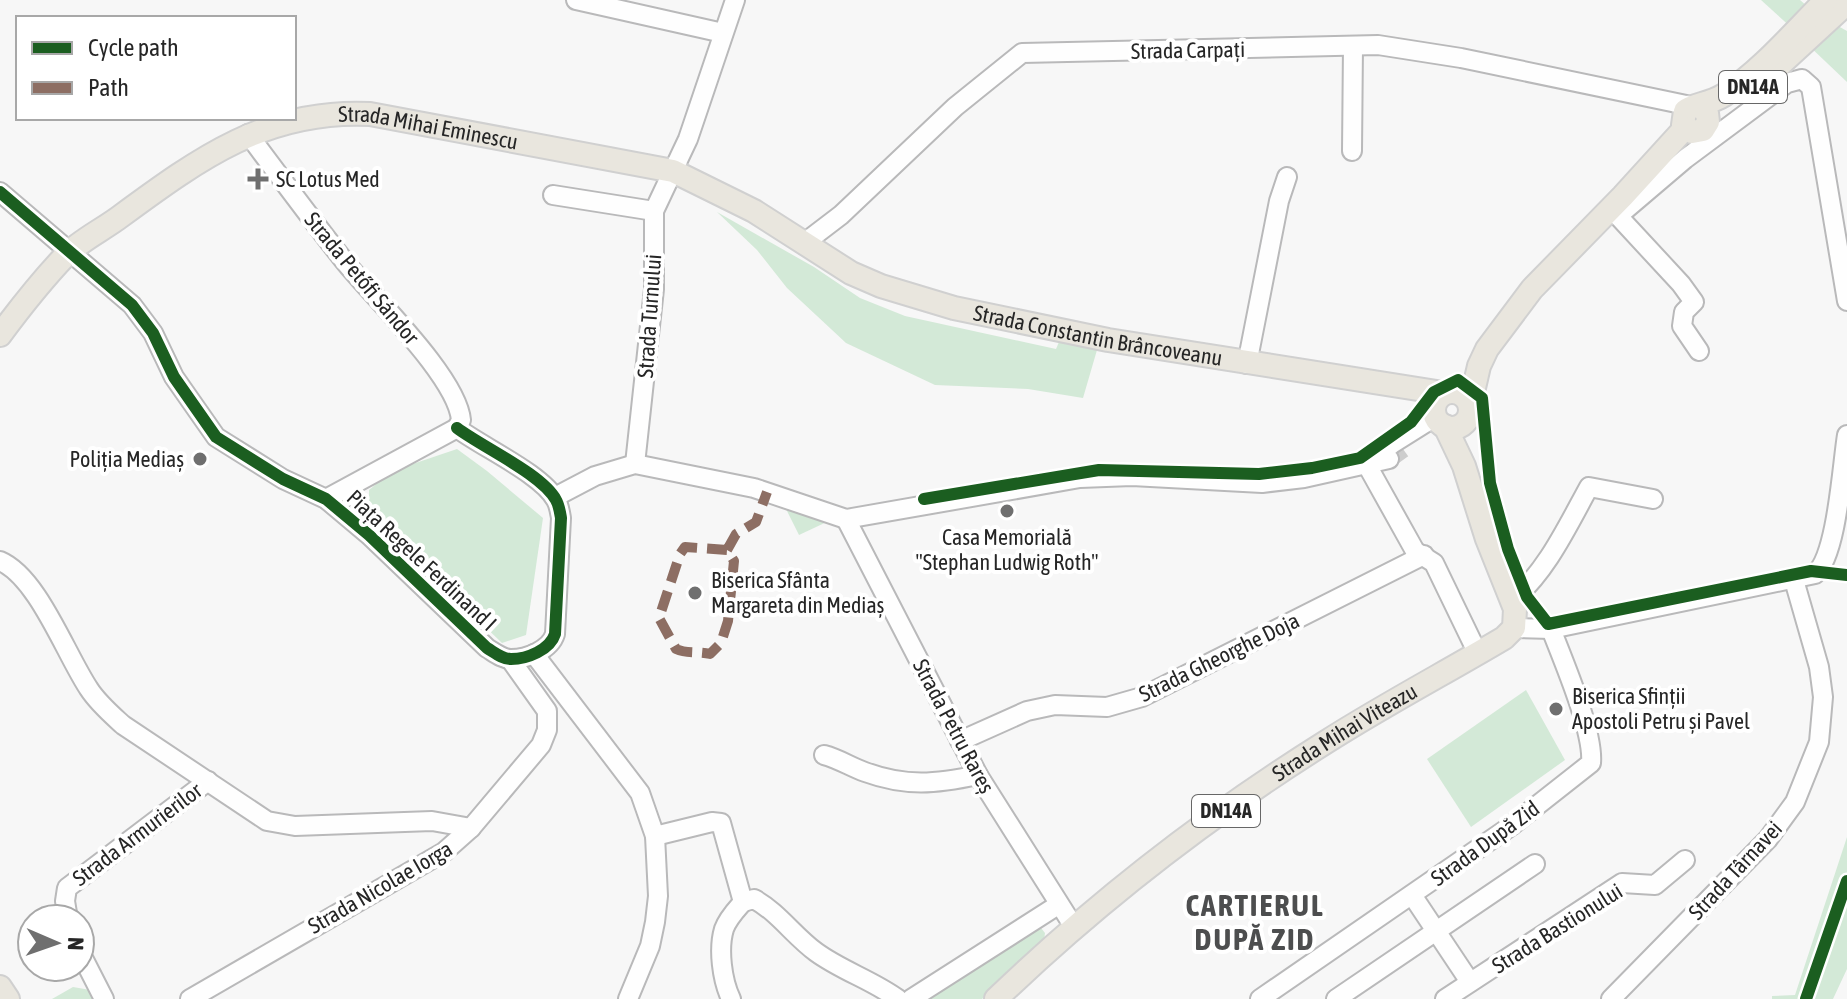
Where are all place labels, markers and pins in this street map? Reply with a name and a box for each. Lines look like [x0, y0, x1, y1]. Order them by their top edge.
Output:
place label: SC Lotus Med [276, 166, 380, 192]
marker: SC Lotus Med [247, 168, 269, 190]
place label: Poliția Mediaș [69, 446, 184, 472]
marker: Poliția Mediaș [191, 450, 209, 468]
marker: Casa Memorială "Stephan Ludwig Roth" [998, 502, 1016, 520]
place label: Casa Memorială "Stephan Ludwig Roth" [916, 524, 1098, 575]
place label: Biserica Sfânta Margareta din Mediaș [711, 567, 885, 618]
marker: Biserica Sfânta Margareta din Mediaș [686, 584, 704, 602]
place label: Biserica Sfinții Apostoli Petru și Pavel [1572, 683, 1750, 734]
marker: Biserica Sfinții Apostoli Petru și Pavel [1547, 700, 1565, 718]

